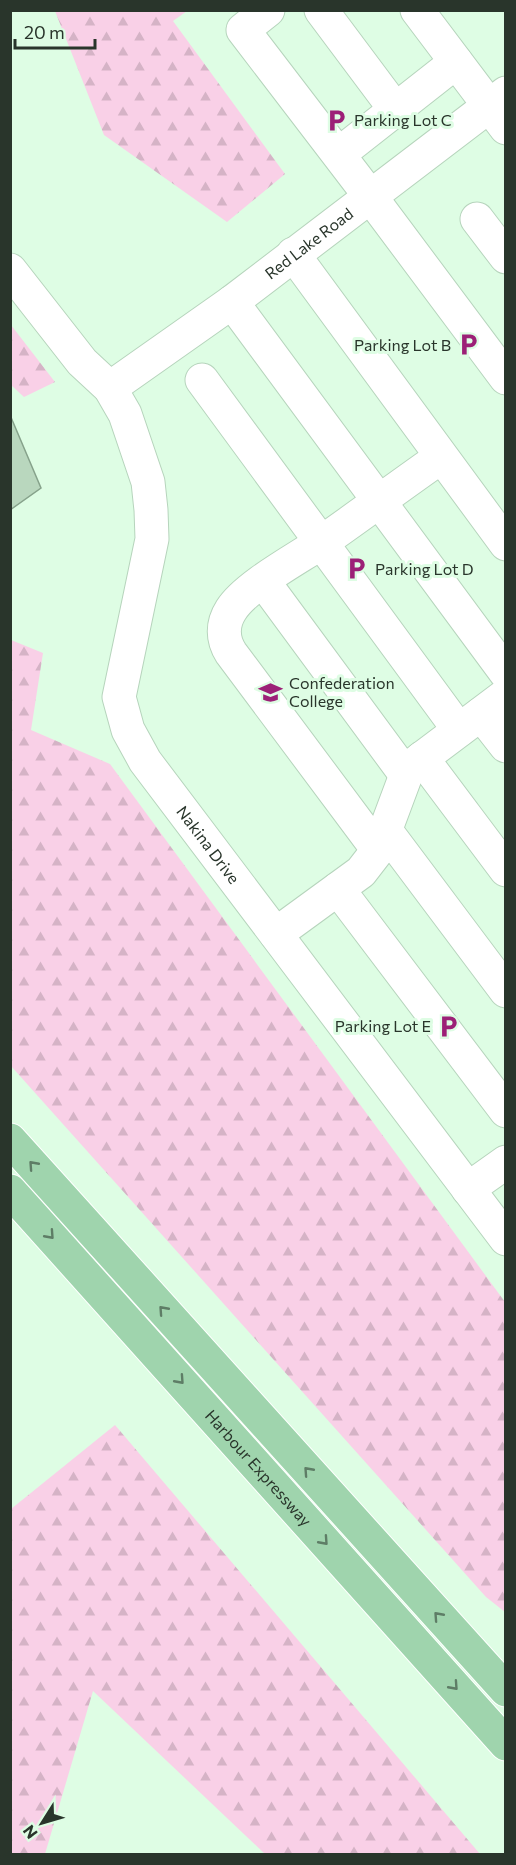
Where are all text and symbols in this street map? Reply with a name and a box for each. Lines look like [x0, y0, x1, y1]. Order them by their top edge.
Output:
scale bar [15, 12, 94, 50]
text: 20 m [24, 21, 65, 43]
parking icon: Parking Lot C [323, 107, 349, 133]
place label: Parking Lot C [354, 110, 452, 129]
street label: Red Lake Road [261, 203, 356, 283]
parking icon: Parking Lot B [456, 332, 482, 358]
place label: Parking Lot B [354, 335, 451, 354]
parking icon: Parking Lot D [344, 556, 370, 582]
place label: Parking Lot D [375, 559, 474, 578]
place label: Confederation College [289, 673, 395, 710]
school or university icon: Confederation College [258, 679, 284, 705]
street label: Nakina Drive [173, 802, 244, 887]
parking icon: Parking Lot E [436, 1013, 462, 1039]
place label: Parking Lot E [335, 1016, 431, 1035]
one-way arrow [29, 1161, 40, 1172]
one-way arrow [43, 1228, 54, 1239]
one-way arrow [159, 1306, 170, 1317]
one-way arrow [173, 1373, 184, 1384]
street label: Harbour Expressway [202, 1405, 316, 1530]
one-way arrow [304, 1467, 315, 1477]
one-way arrow [317, 1534, 328, 1545]
one-way arrow [434, 1612, 445, 1622]
one-way arrow [447, 1679, 458, 1690]
north arrow [12, 1793, 72, 1853]
text: N [18, 1822, 41, 1843]

